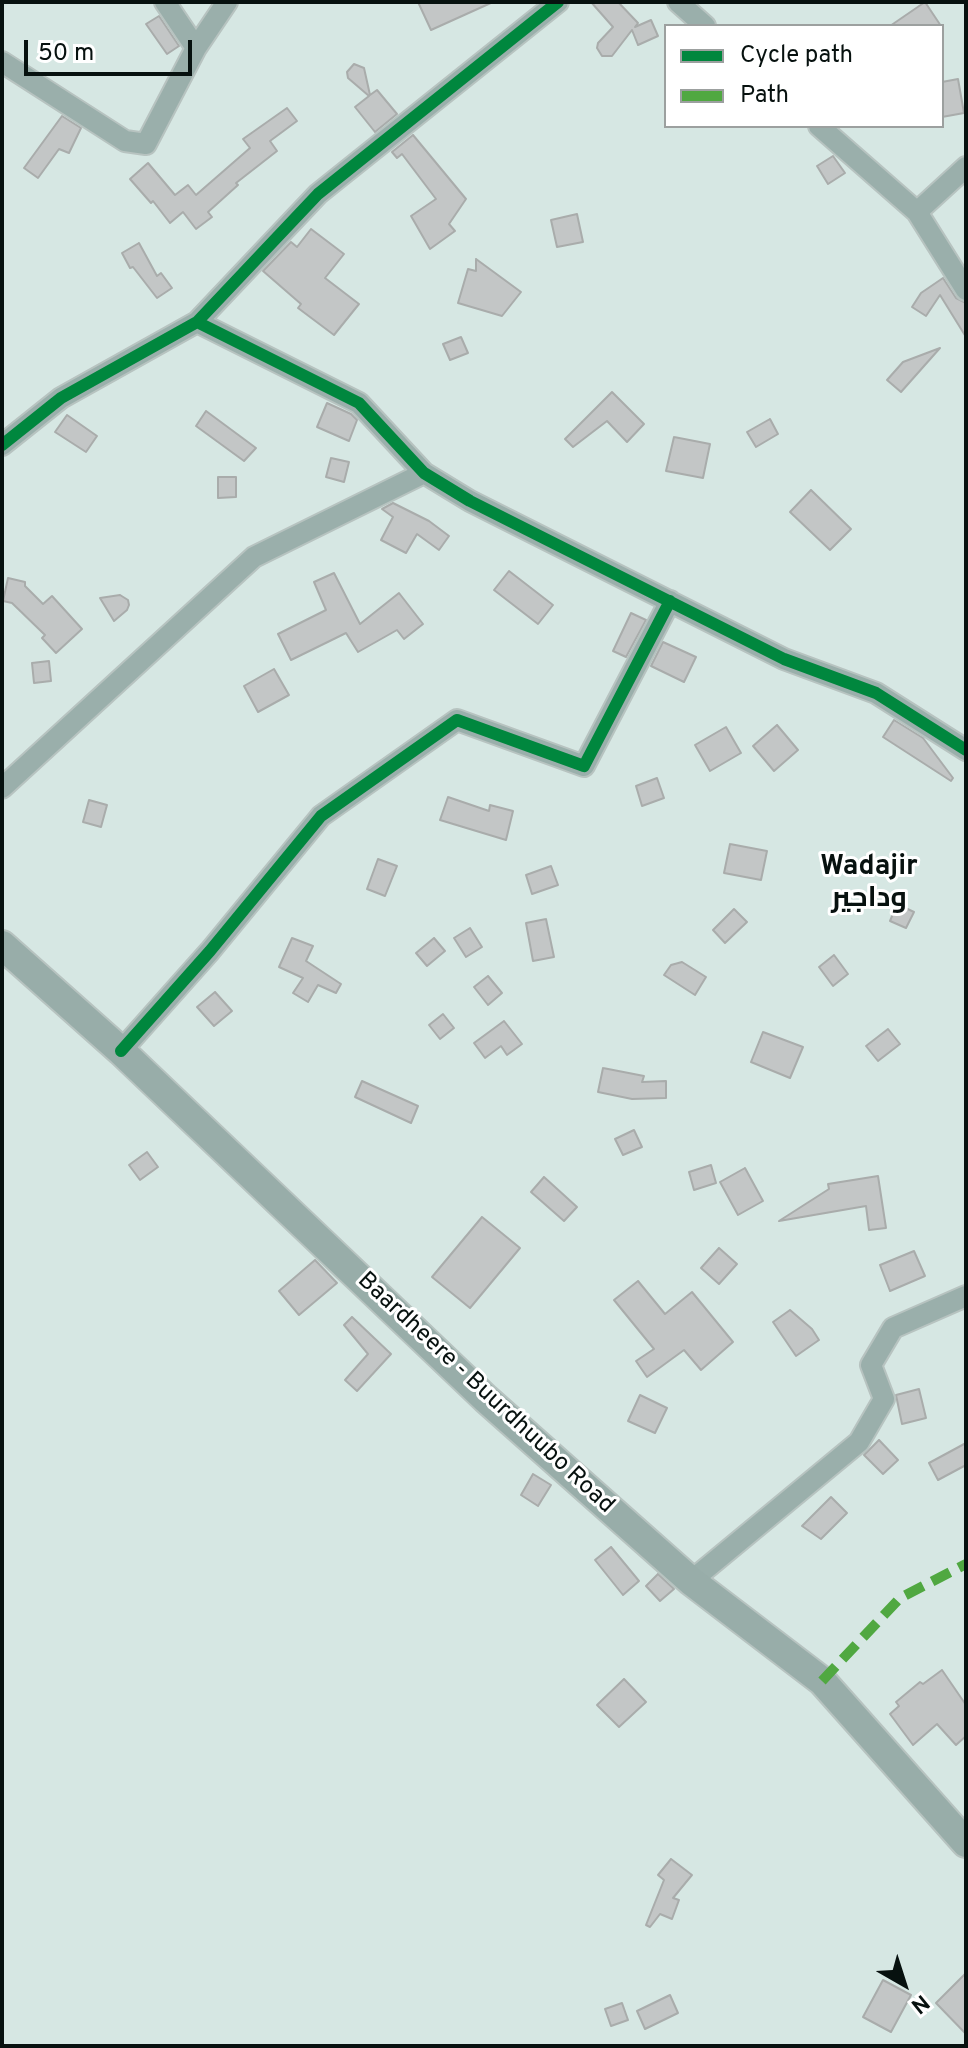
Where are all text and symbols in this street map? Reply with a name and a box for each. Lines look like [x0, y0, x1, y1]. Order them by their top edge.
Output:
scale bar [28, 24, 196, 74]
legend [664, 24, 944, 128]
text: 50 m [38, 39, 94, 69]
text: Cycle path [740, 41, 853, 71]
text: Path [740, 81, 789, 111]
district label: Wadajir وداجير [820, 851, 918, 917]
street label: Baardheere - Buurdhuubo Road [351, 1267, 619, 1521]
north arrow [864, 1944, 944, 2024]
text: N [905, 1988, 934, 2018]

